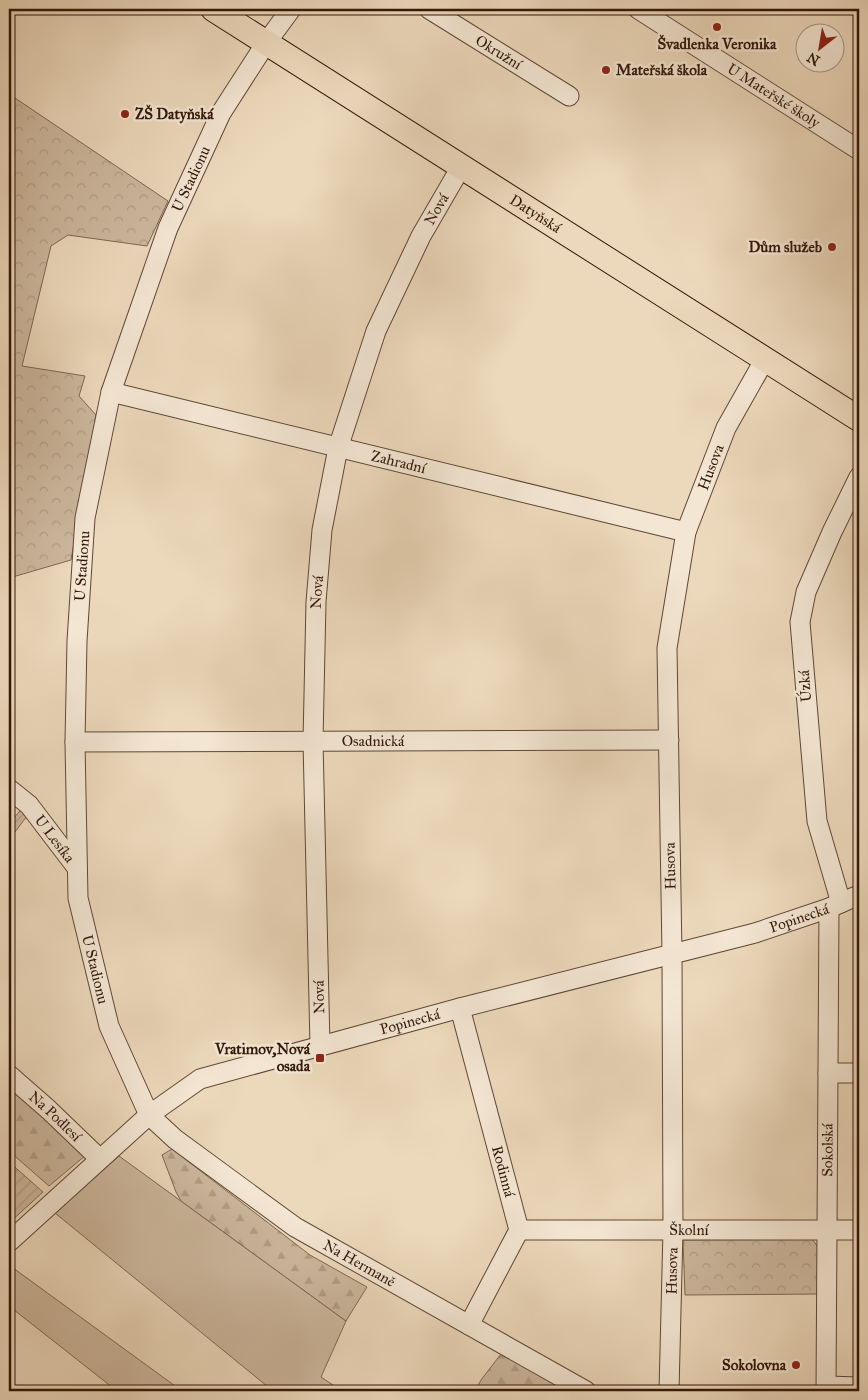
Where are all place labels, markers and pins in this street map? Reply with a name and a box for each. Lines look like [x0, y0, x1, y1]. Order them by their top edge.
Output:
marker: Švadlenka Veronika [711, 21, 723, 33]
place label: Švadlenka Veronika [658, 34, 777, 53]
place label: Mateřská škola [616, 61, 708, 79]
marker: Mateřská škola [600, 64, 612, 76]
place label: ZŠ Datyňská [135, 104, 214, 124]
marker: ZŠ Datyňská [119, 108, 131, 120]
place label: Dům služeb [748, 238, 823, 256]
marker: Dům služeb [826, 241, 838, 253]
place label: Vratimov,Nová osada [214, 1040, 311, 1075]
marker: Vratimov,Nová osada [314, 1052, 326, 1064]
place label: Sokolovna [722, 1356, 787, 1374]
marker: Sokolovna [790, 1359, 802, 1371]

